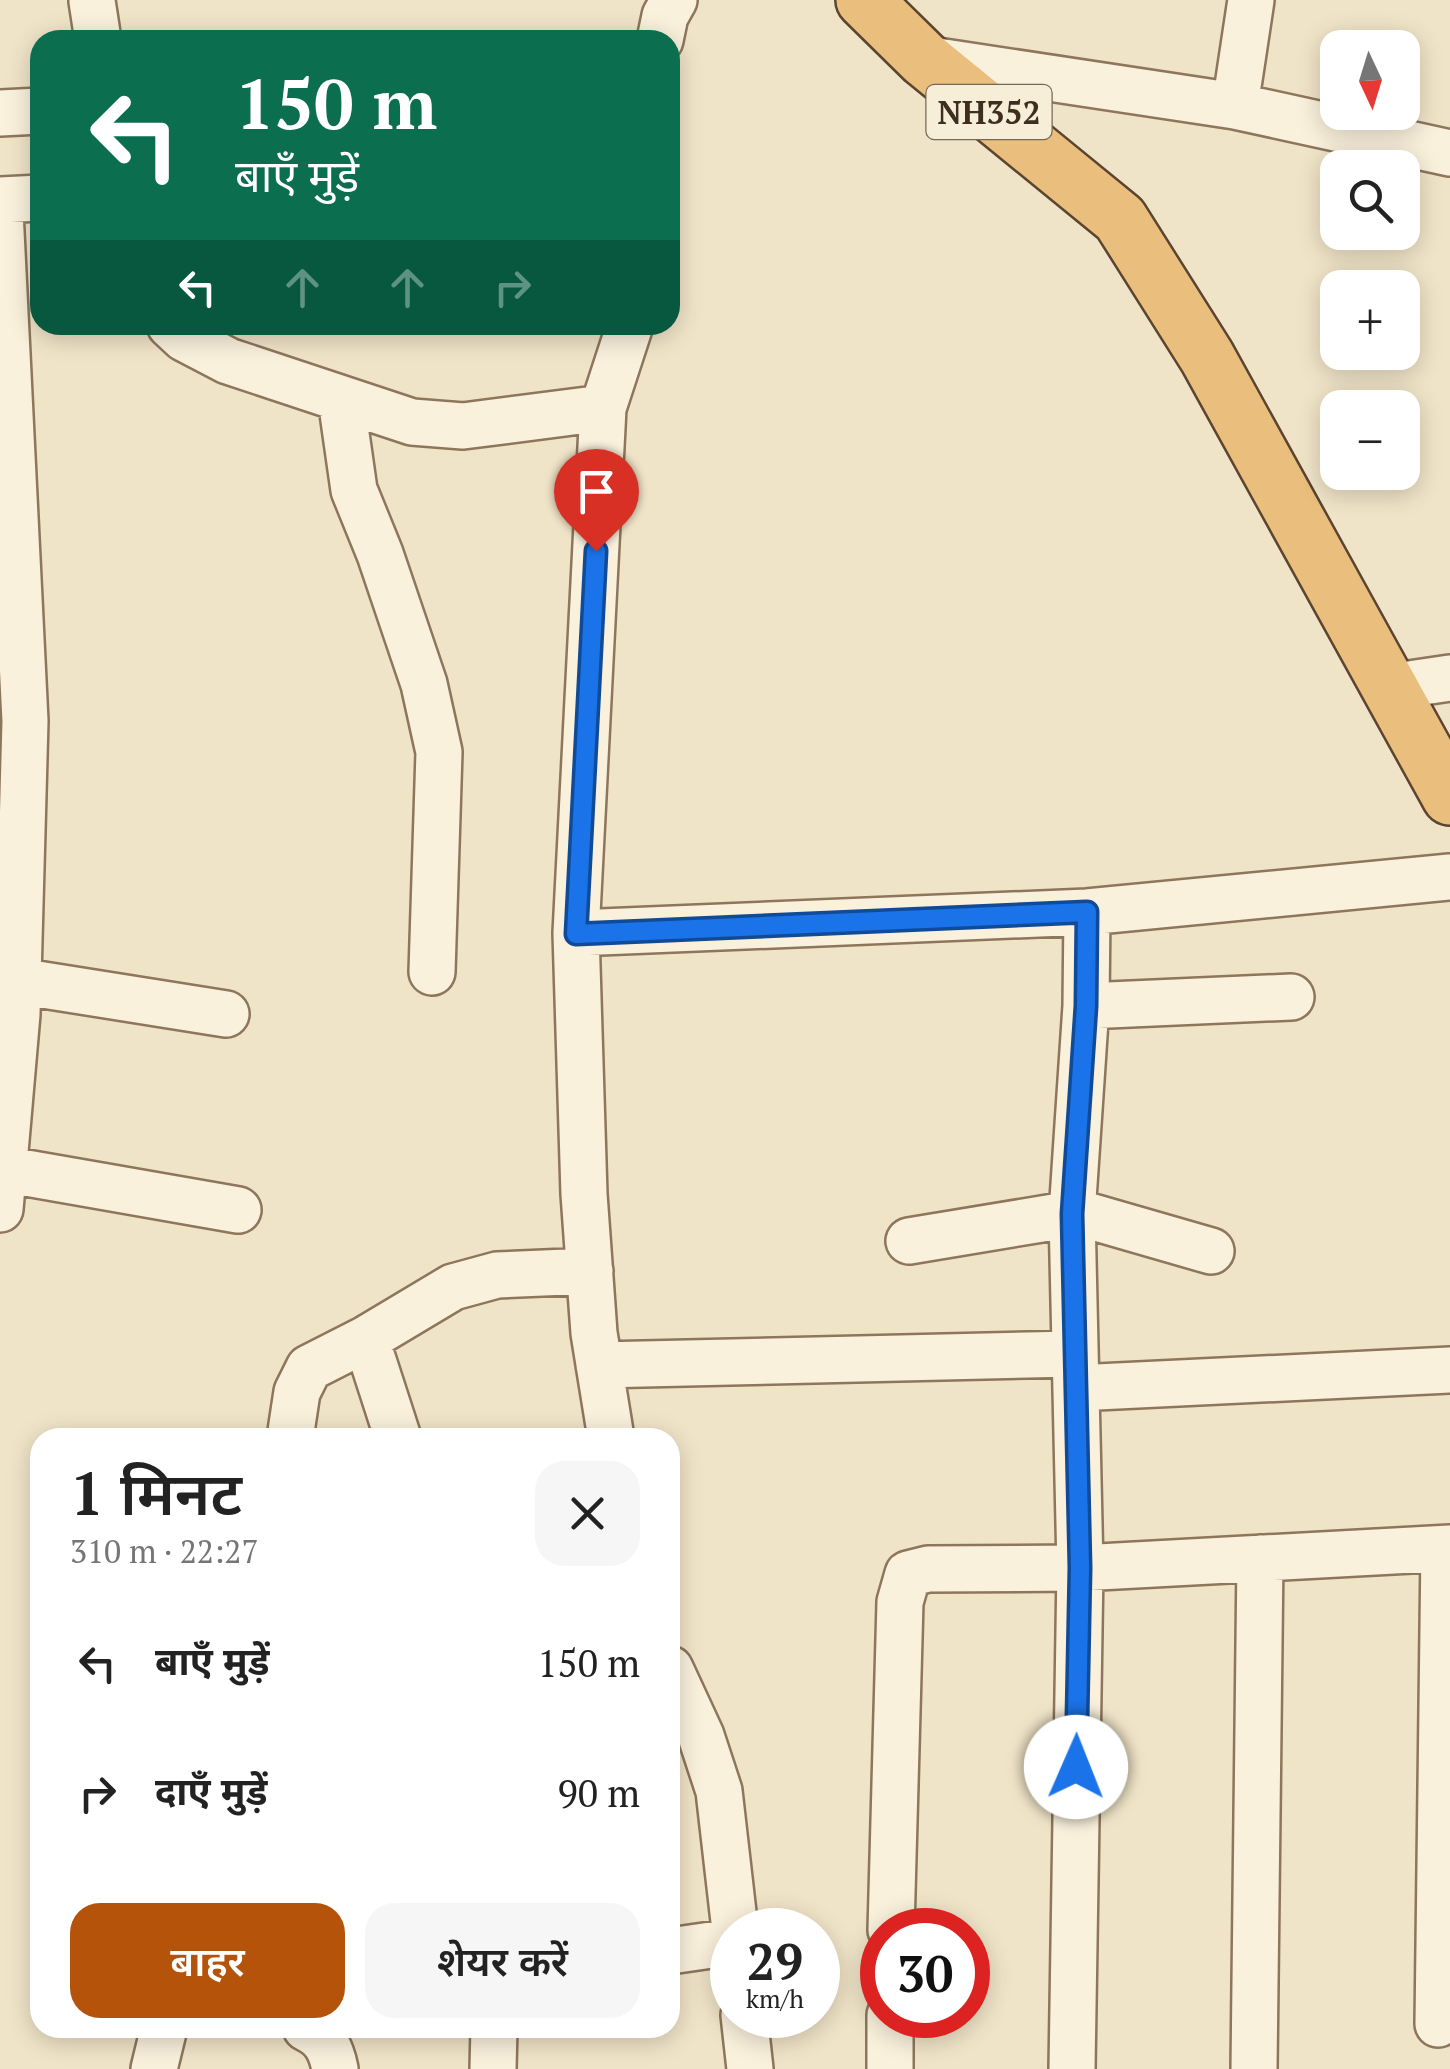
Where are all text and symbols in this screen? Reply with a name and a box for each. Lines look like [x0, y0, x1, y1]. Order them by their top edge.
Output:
north arrow [1320, 30, 1420, 130]
map controls [1320, 30, 1420, 490]
text: 150 m [235, 56, 437, 149]
icon: left [70, 70, 200, 200]
road number: NH352 [926, 85, 1052, 139]
text: बाएँ मुड़ें [235, 145, 359, 205]
button: search [1320, 150, 1420, 250]
icon: left [170, 260, 225, 315]
icon: ahead [275, 260, 330, 315]
icon: ahead [380, 260, 435, 315]
icon: right [485, 260, 540, 315]
button: + [1320, 270, 1420, 370]
button: − [1320, 390, 1420, 490]
pin [554, 449, 639, 552]
icon: arrive [569, 464, 624, 519]
text: 1 मिनट [70, 1453, 242, 1532]
button: close [535, 1461, 640, 1566]
text: 310 m · 22:27 [70, 1530, 258, 1572]
icon: left [70, 1636, 125, 1691]
text: बाएँ मुड़ें [155, 1636, 269, 1686]
text: 150 m [537, 1638, 640, 1688]
position arrow [1024, 1715, 1128, 1819]
icon: right [70, 1766, 125, 1821]
text: दाएँ मुड़ें [155, 1766, 267, 1816]
text: 90 m [557, 1768, 640, 1818]
button: बाहर [70, 1903, 345, 2018]
button: शेयर करें [365, 1903, 640, 2018]
speed limit sign: 30 [860, 1908, 990, 2038]
text: 29 [747, 1928, 803, 1994]
text: km/h [746, 1982, 804, 2015]

